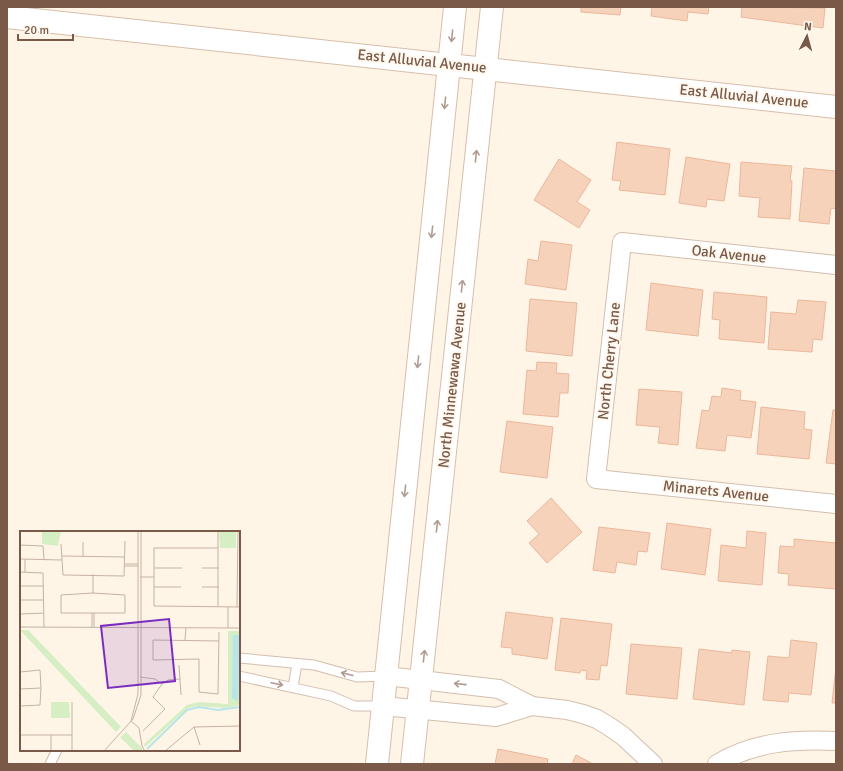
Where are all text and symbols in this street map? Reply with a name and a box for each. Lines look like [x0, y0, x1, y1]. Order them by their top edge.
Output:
scale bar [18, 16, 73, 42]
north arrow [787, 16, 827, 56]
text: N [804, 20, 812, 33]
text: 20 m [24, 23, 49, 38]
one-way arrow [448, 29, 456, 42]
street label: East Alluvial Avenue [357, 45, 487, 77]
street label: East Alluvial Avenue [679, 80, 809, 112]
one-way arrow [441, 96, 449, 109]
one-way arrow [472, 150, 480, 163]
one-way arrow [428, 225, 435, 238]
street label: Oak Avenue [691, 241, 767, 267]
one-way arrow [459, 280, 466, 293]
street label: North Minnewawa Avenue [434, 301, 470, 469]
street label: North Cherry Lane [594, 301, 624, 421]
one-way arrow [415, 355, 422, 368]
street label: Minarets Avenue [662, 476, 770, 506]
one-way arrow [401, 484, 409, 497]
one-way arrow [433, 520, 441, 533]
inset map [20, 531, 240, 751]
one-way arrow [420, 650, 427, 663]
one-way arrow [341, 670, 354, 677]
one-way arrow [270, 680, 283, 688]
one-way arrow [454, 681, 467, 688]

